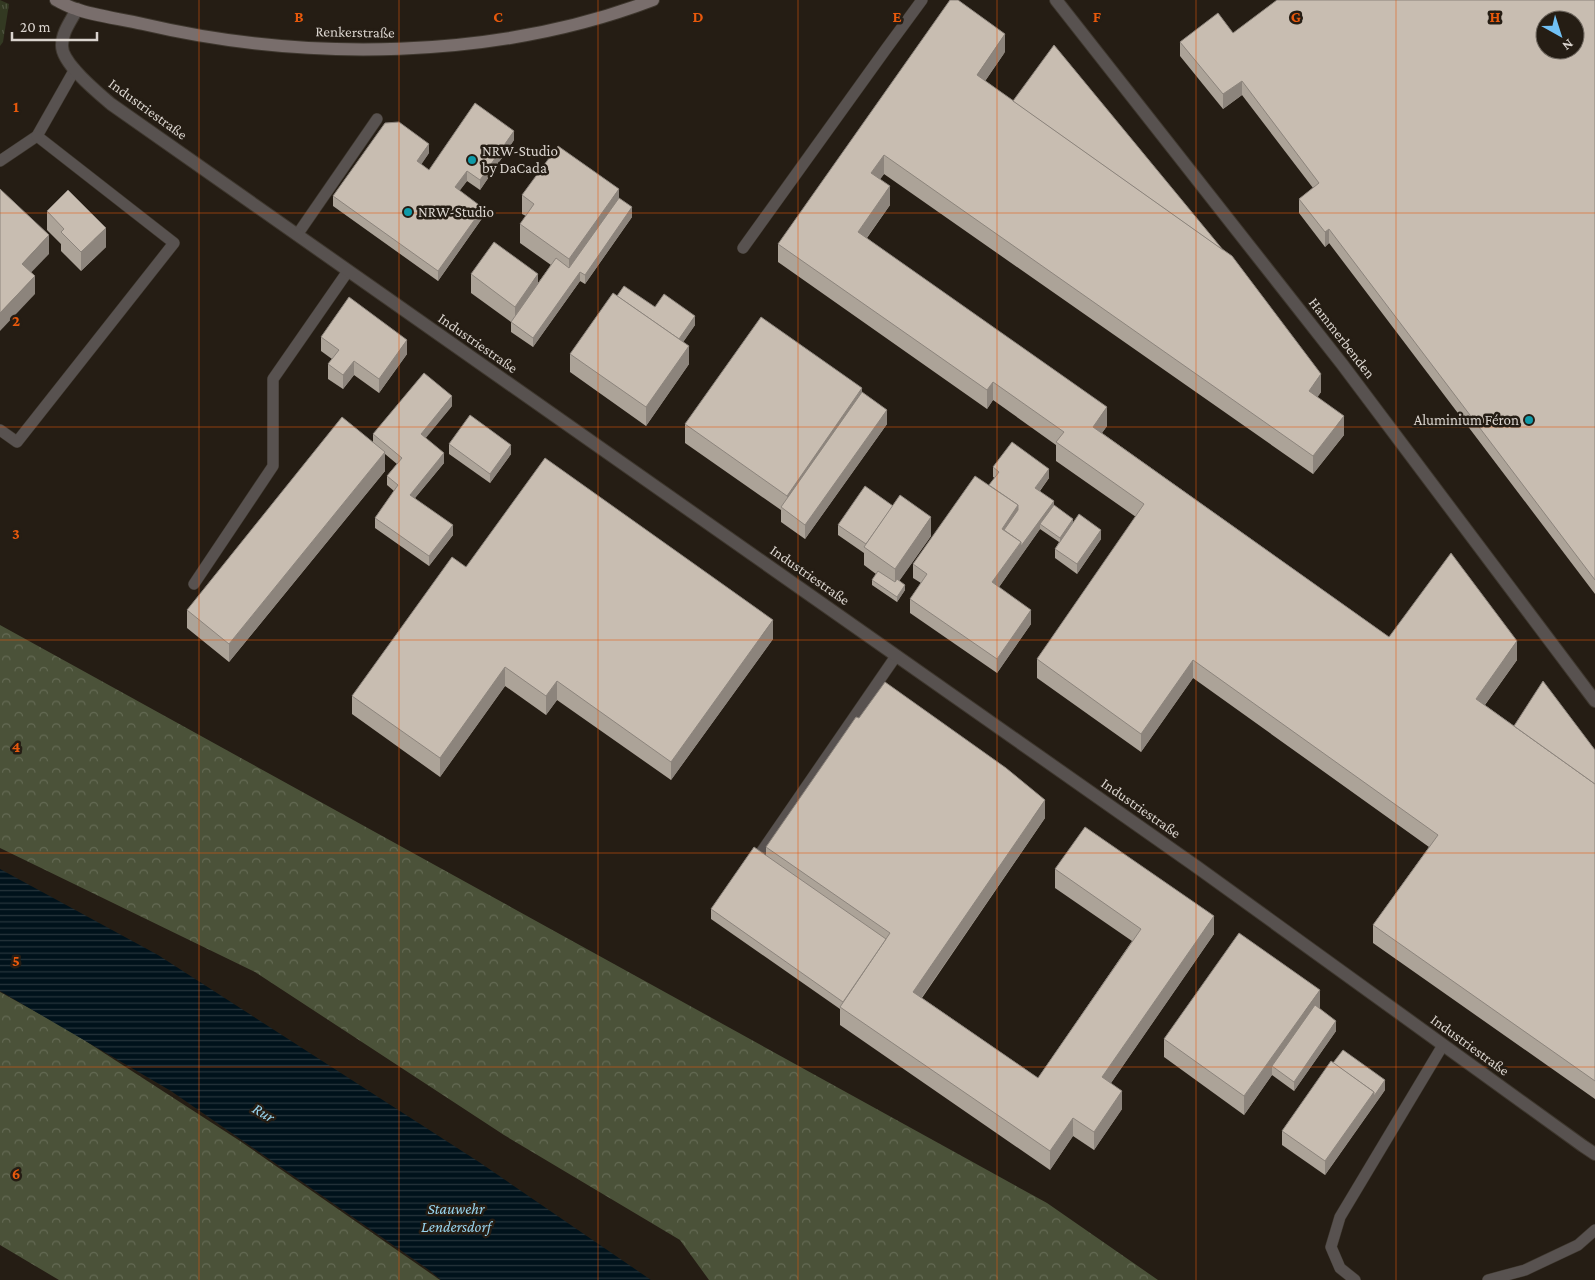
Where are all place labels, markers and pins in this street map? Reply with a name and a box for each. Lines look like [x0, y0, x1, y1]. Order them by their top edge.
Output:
place label: NRW-Studio by DaCada [482, 143, 558, 177]
marker: NRW-Studio by DaCada [466, 154, 478, 166]
place label: NRW-Studio [418, 204, 494, 220]
marker: NRW-Studio [402, 206, 414, 218]
place label: Aluminium Féron [1414, 412, 1519, 428]
marker: Aluminium Féron [1523, 414, 1535, 426]

